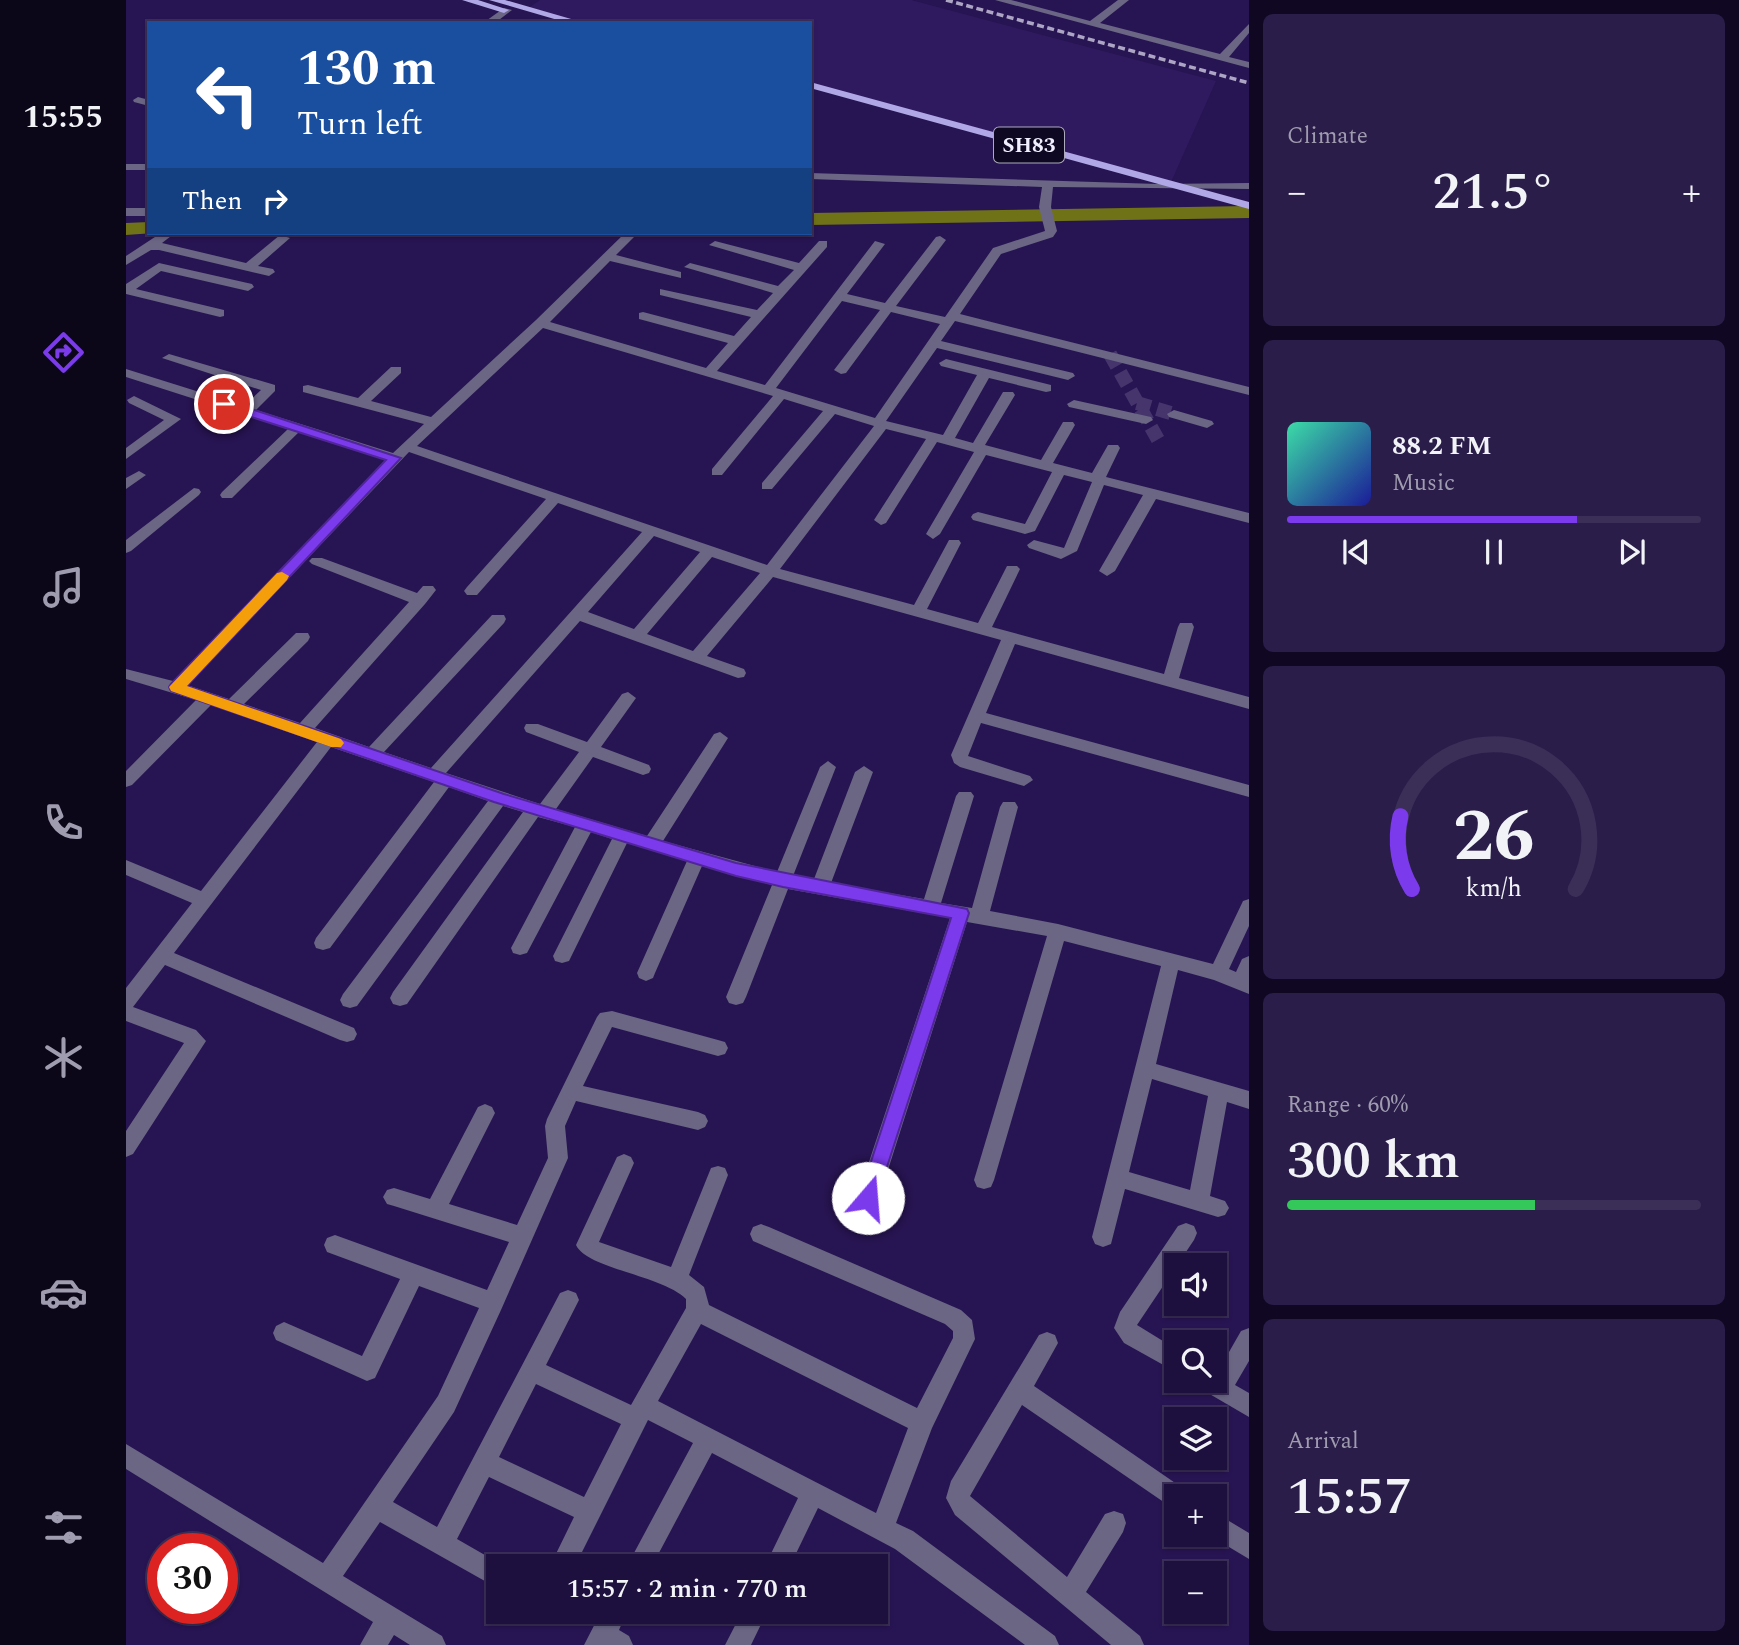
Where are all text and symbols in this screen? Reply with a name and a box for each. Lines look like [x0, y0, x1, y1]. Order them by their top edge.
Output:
text: 130 m [297, 32, 436, 107]
icon: left [182, 49, 273, 140]
text: 15:55 [23, 93, 103, 142]
text: Turn left [297, 100, 423, 149]
text: Climate [1287, 119, 1368, 154]
road number: SH83 [994, 128, 1064, 162]
text: 21.5° [1432, 153, 1556, 232]
text: − [1287, 164, 1306, 222]
text: + [1682, 164, 1701, 222]
text: Then [182, 181, 242, 221]
icon: right [256, 182, 294, 220]
icon: directions [39, 328, 88, 377]
pin [194, 374, 254, 434]
icon: arrive [205, 385, 243, 423]
text: 88.2 FM [1392, 426, 1492, 466]
text: Music [1392, 466, 1455, 501]
icon: previous [1337, 533, 1375, 571]
icon: pause [1475, 533, 1513, 571]
icon: next [1613, 533, 1651, 571]
icon: music [39, 563, 88, 612]
text: 26 [1453, 782, 1535, 893]
icon: phone [39, 798, 88, 847]
text: km/h [1466, 869, 1522, 907]
icon: climate [39, 1033, 88, 1082]
text: Range · 60% [1287, 1088, 1408, 1123]
text: 300 km [1287, 1122, 1460, 1201]
position arrow [831, 1161, 905, 1235]
map controls [1164, 1253, 1227, 1624]
button: sound [1164, 1253, 1227, 1316]
icon: car [39, 1268, 88, 1317]
button: search [1164, 1330, 1227, 1393]
button: layers [1164, 1407, 1227, 1470]
text: Arrival [1287, 1424, 1359, 1459]
text: 15:57 [1287, 1458, 1412, 1537]
button: + [1164, 1484, 1227, 1547]
icon: filters [39, 1503, 88, 1552]
speed limit sign: 30 [147, 1533, 238, 1624]
button: − [1164, 1561, 1227, 1624]
text: 15:57 · 2 min · 770 m [567, 1569, 807, 1609]

